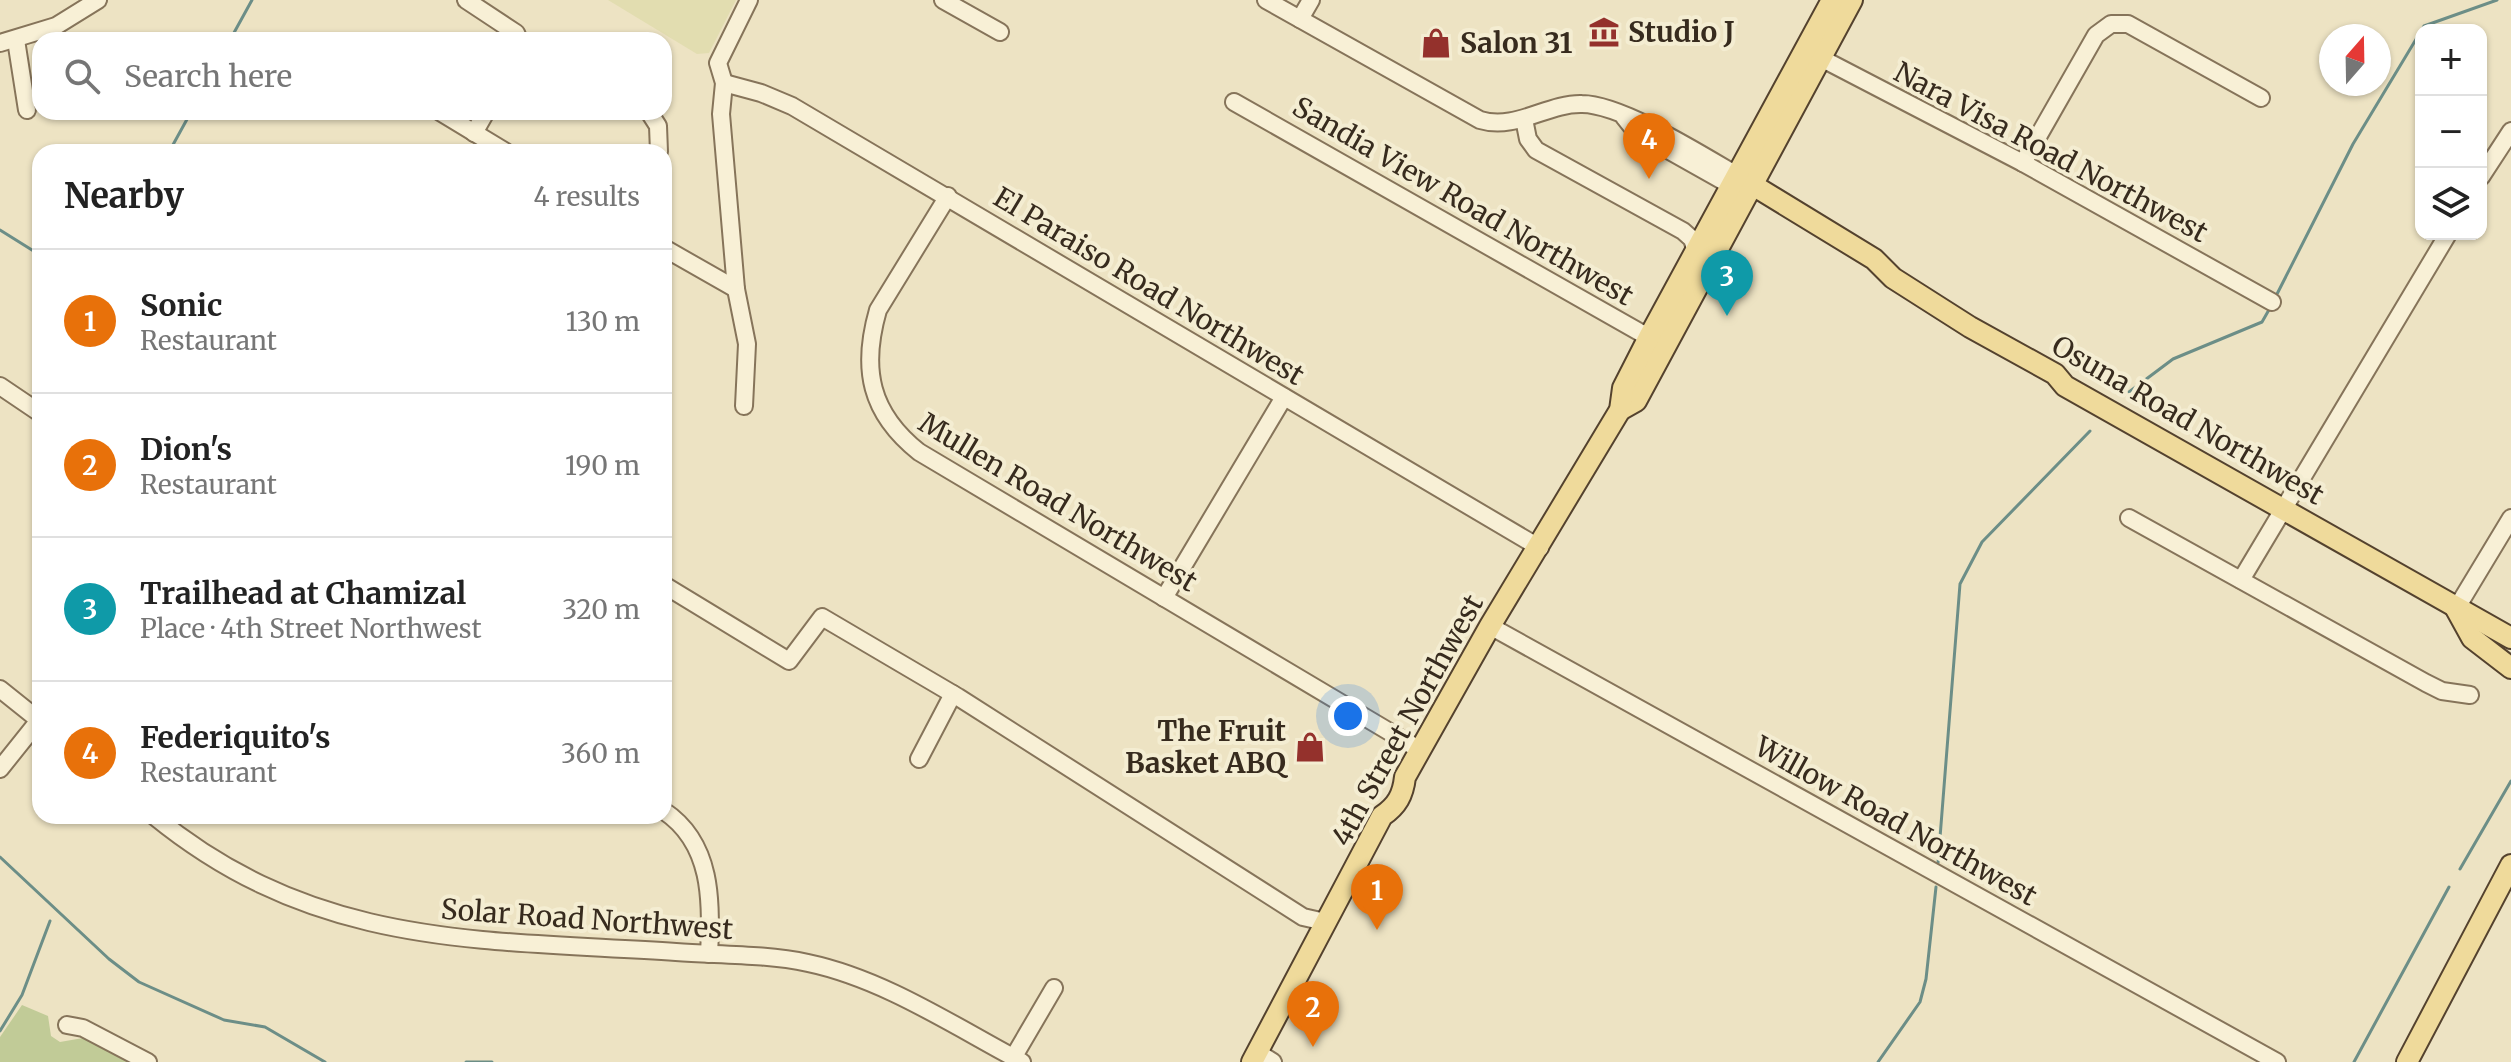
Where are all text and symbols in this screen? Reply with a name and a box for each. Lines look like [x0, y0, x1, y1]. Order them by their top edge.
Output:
place label: Studio J [1628, 14, 1735, 50]
museum icon: Studio J [1587, 15, 1621, 49]
north arrow [2319, 24, 2391, 96]
map controls [2415, 24, 2487, 240]
button: + [2415, 24, 2487, 96]
place label: Salon 31 [1460, 25, 1572, 61]
shop icon: Salon 31 [1419, 26, 1453, 60]
search box [32, 32, 672, 120]
icon: search [60, 54, 104, 98]
street label: Nara Visa Road Northwest [1888, 54, 2214, 250]
text: Search here [124, 57, 292, 95]
street label: Sandia View Road Northwest [1286, 89, 1640, 314]
button: − [2415, 96, 2487, 168]
pin: 4 [1623, 113, 1675, 179]
button: layers [2415, 168, 2487, 240]
text: Nearby [64, 175, 184, 217]
street label: El Paraiso Road Northwest [987, 179, 1311, 393]
text: 4 results [533, 180, 640, 213]
pin: 3 [1701, 250, 1753, 316]
text: Sonic [140, 286, 222, 324]
text: 1 [84, 305, 96, 338]
text: 130 m [566, 305, 640, 338]
text: Restaurant [140, 324, 277, 357]
street label: Osuna Road Northwest [2045, 327, 2331, 513]
street label: Mullen Road Northwest [912, 405, 1204, 599]
text: Dion's [140, 430, 232, 468]
text: 2 [82, 449, 98, 482]
text: 190 m [565, 449, 640, 482]
text: Restaurant [140, 468, 277, 501]
text: Trailhead at Chamizal [140, 574, 466, 612]
street label: 4th Street Northwest [1323, 588, 1491, 852]
text: 3 [83, 593, 97, 626]
text: 320 m [562, 593, 640, 626]
text: Place · 4th Street Northwest [140, 612, 482, 645]
your location [1328, 696, 1368, 736]
place label: The Fruit Basket ABQ [1125, 713, 1289, 781]
text: Federiquito's [140, 718, 330, 756]
street label: Willow Road Northwest [1748, 728, 2044, 914]
shop icon: The Fruit Basket ABQ [1293, 730, 1327, 764]
text: 4 [82, 737, 98, 770]
text: 360 m [561, 737, 640, 770]
text: Restaurant [140, 756, 277, 789]
pin: 1 [1351, 864, 1403, 930]
street label: Solar Road Northwest [440, 891, 734, 947]
pin: 2 [1287, 981, 1339, 1047]

